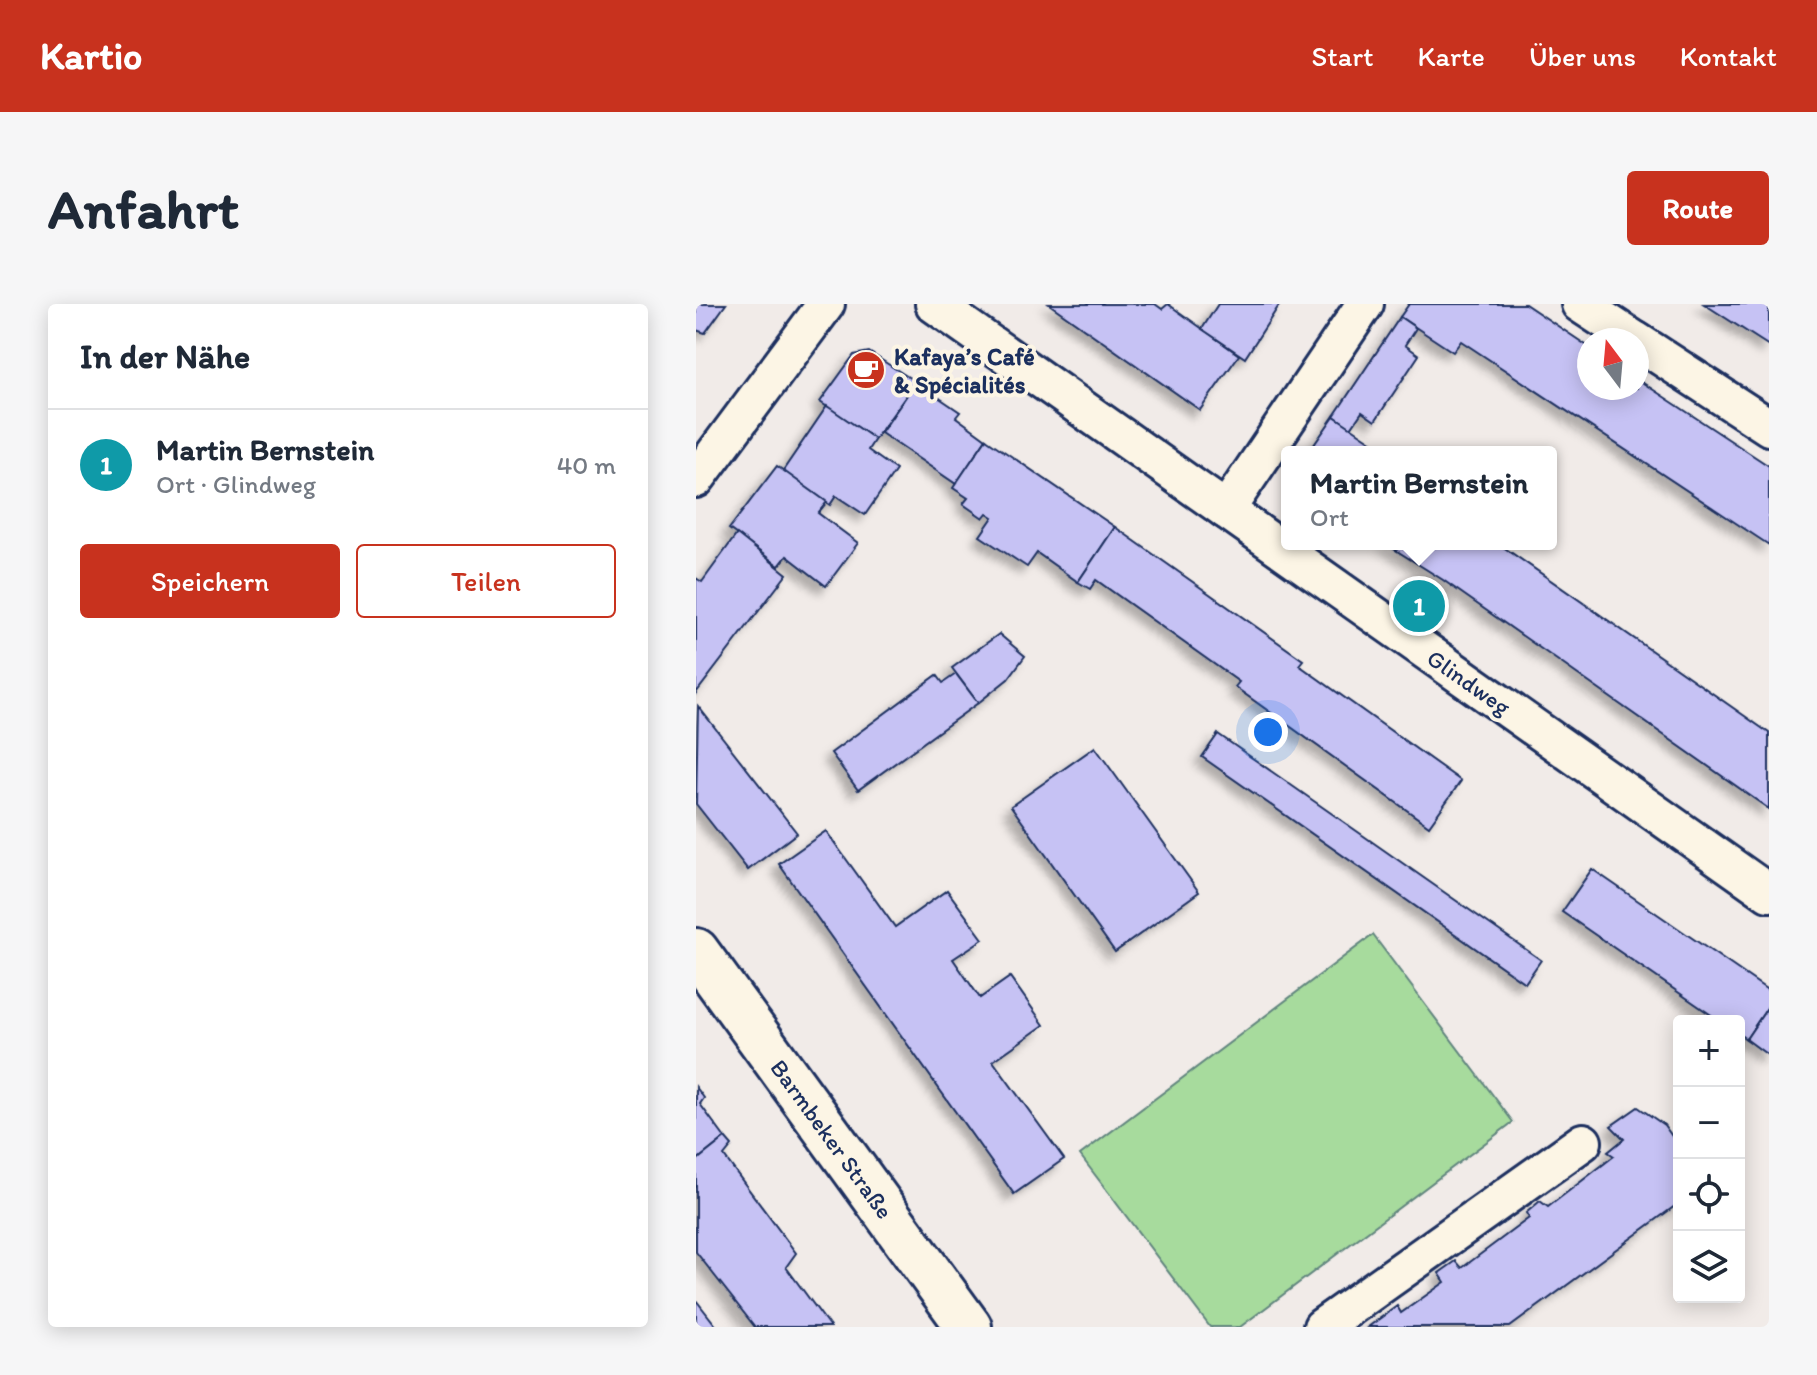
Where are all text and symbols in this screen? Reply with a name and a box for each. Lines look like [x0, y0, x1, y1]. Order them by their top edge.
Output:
text: Kartio [40, 33, 142, 79]
text: Start [1312, 39, 1374, 73]
text: Karte [1418, 39, 1485, 73]
text: Über uns [1529, 39, 1636, 73]
text: Kontakt [1680, 39, 1777, 73]
button: Route [1627, 171, 1769, 245]
text: Anfahrt [48, 175, 239, 242]
north arrow [1577, 328, 1649, 400]
text: In der Nähe [80, 336, 250, 377]
place label: Kafaya’s Café & Spécialités [894, 342, 1035, 400]
cafe icon: Kafaya’s Café & Spécialités [845, 349, 887, 391]
text: Martin Bernstein [156, 431, 374, 468]
popup [1281, 446, 1557, 550]
text: 1 [100, 449, 112, 481]
text: 40 m [557, 449, 616, 481]
text: Martin Bernstein [1310, 464, 1528, 501]
text: Ort · Glindweg [156, 468, 316, 500]
text: Ort [1310, 501, 1349, 533]
button: Speichern [80, 544, 340, 618]
button: Teilen [356, 544, 616, 618]
pin: 1 [1393, 576, 1445, 636]
street label: Glindweg [1422, 643, 1517, 722]
your location [1248, 712, 1288, 752]
map controls [1673, 1015, 1745, 1303]
button: + [1673, 1015, 1745, 1087]
street label: Barmbeker Straße [764, 1054, 900, 1224]
button: − [1673, 1087, 1745, 1159]
button: locate [1673, 1159, 1745, 1231]
button: layers [1673, 1231, 1745, 1303]

